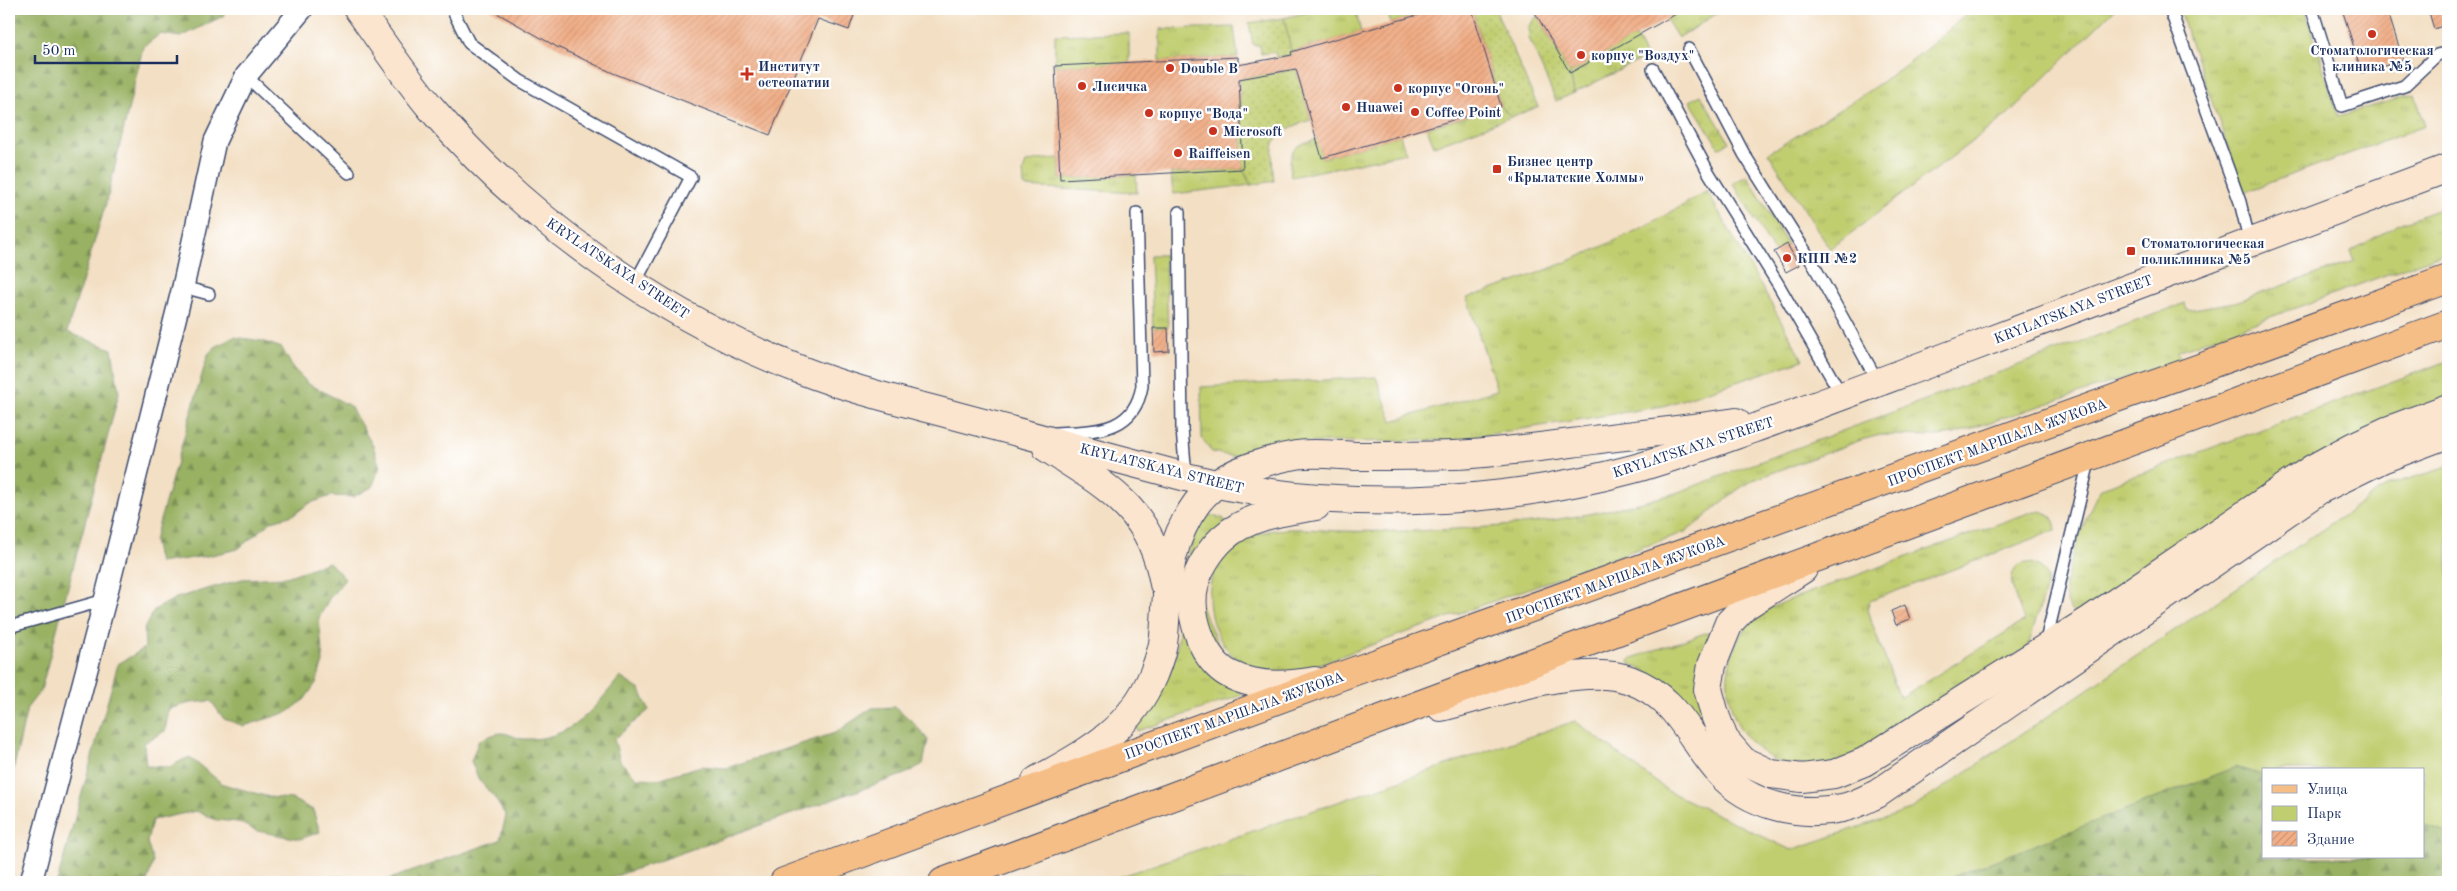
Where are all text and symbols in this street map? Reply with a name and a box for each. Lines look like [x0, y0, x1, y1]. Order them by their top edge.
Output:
marker: Стоматологическая клиника №5 [2366, 28, 2378, 40]
scale bar [35, 32, 178, 64]
text: 50 m [42, 44, 76, 59]
place label: Стоматологическая клиника №5 [2310, 44, 2434, 74]
marker: корпус "Воздух" [1575, 49, 1587, 61]
place label: корпус "Воздух" [1591, 49, 1694, 63]
place label: Институт остеопатии [758, 60, 830, 90]
marker: Double B [1164, 62, 1176, 74]
place label: Double B [1180, 62, 1238, 76]
marker: Институт остеопатии [740, 67, 754, 81]
marker: Лисичка [1076, 80, 1088, 92]
place label: Лисичка [1092, 80, 1147, 94]
marker: корпус "Огонь" [1392, 82, 1404, 94]
place label: корпус "Огонь" [1408, 82, 1504, 96]
marker: Huawei [1340, 101, 1352, 113]
place label: Huawei [1356, 101, 1403, 115]
marker: Coffee Point [1409, 106, 1421, 118]
place label: Coffee Point [1425, 106, 1501, 120]
marker: корпус "Вода" [1143, 107, 1155, 119]
place label: корпус "Вода" [1159, 107, 1248, 121]
marker: Microsoft [1207, 125, 1219, 137]
place label: Microsoft [1223, 125, 1282, 139]
marker: Raiffeisen [1172, 147, 1184, 159]
place label: Raiffeisen [1188, 147, 1251, 161]
place label: Бизнес центр «Крылатские Холмы» [1507, 155, 1645, 185]
marker: Бизнес центр «Крылатские Холмы» [1491, 163, 1503, 175]
street label: KRYLATSKAYA STREET [544, 216, 691, 322]
place label: Стоматологическая поликлиника №5 [2141, 237, 2265, 267]
marker: Стоматологическая поликлиника №5 [2125, 245, 2137, 257]
marker: КПП №2 [1781, 252, 1793, 264]
place label: КПП №2 [1797, 252, 1857, 266]
street label: KRYLATSKAYA STREET [1992, 273, 2155, 347]
street label: ПРОСПЕКТ МАРШАЛА ЖУКОВА [1886, 397, 2109, 489]
street label: KRYLATSKAYA STREET [1611, 415, 1776, 481]
street label: KRYLATSKAYA STREET [1078, 442, 1245, 496]
street label: ПРОСПЕКТ МАРШАЛА ЖУКОВА [1504, 534, 1727, 626]
street label: ПРОСПЕКТ МАРШАЛА ЖУКОВА [1123, 670, 1346, 762]
legend [2262, 768, 2424, 858]
text: Улица [2307, 783, 2348, 798]
text: Парк [2307, 807, 2342, 822]
text: Здание [2307, 833, 2354, 848]

